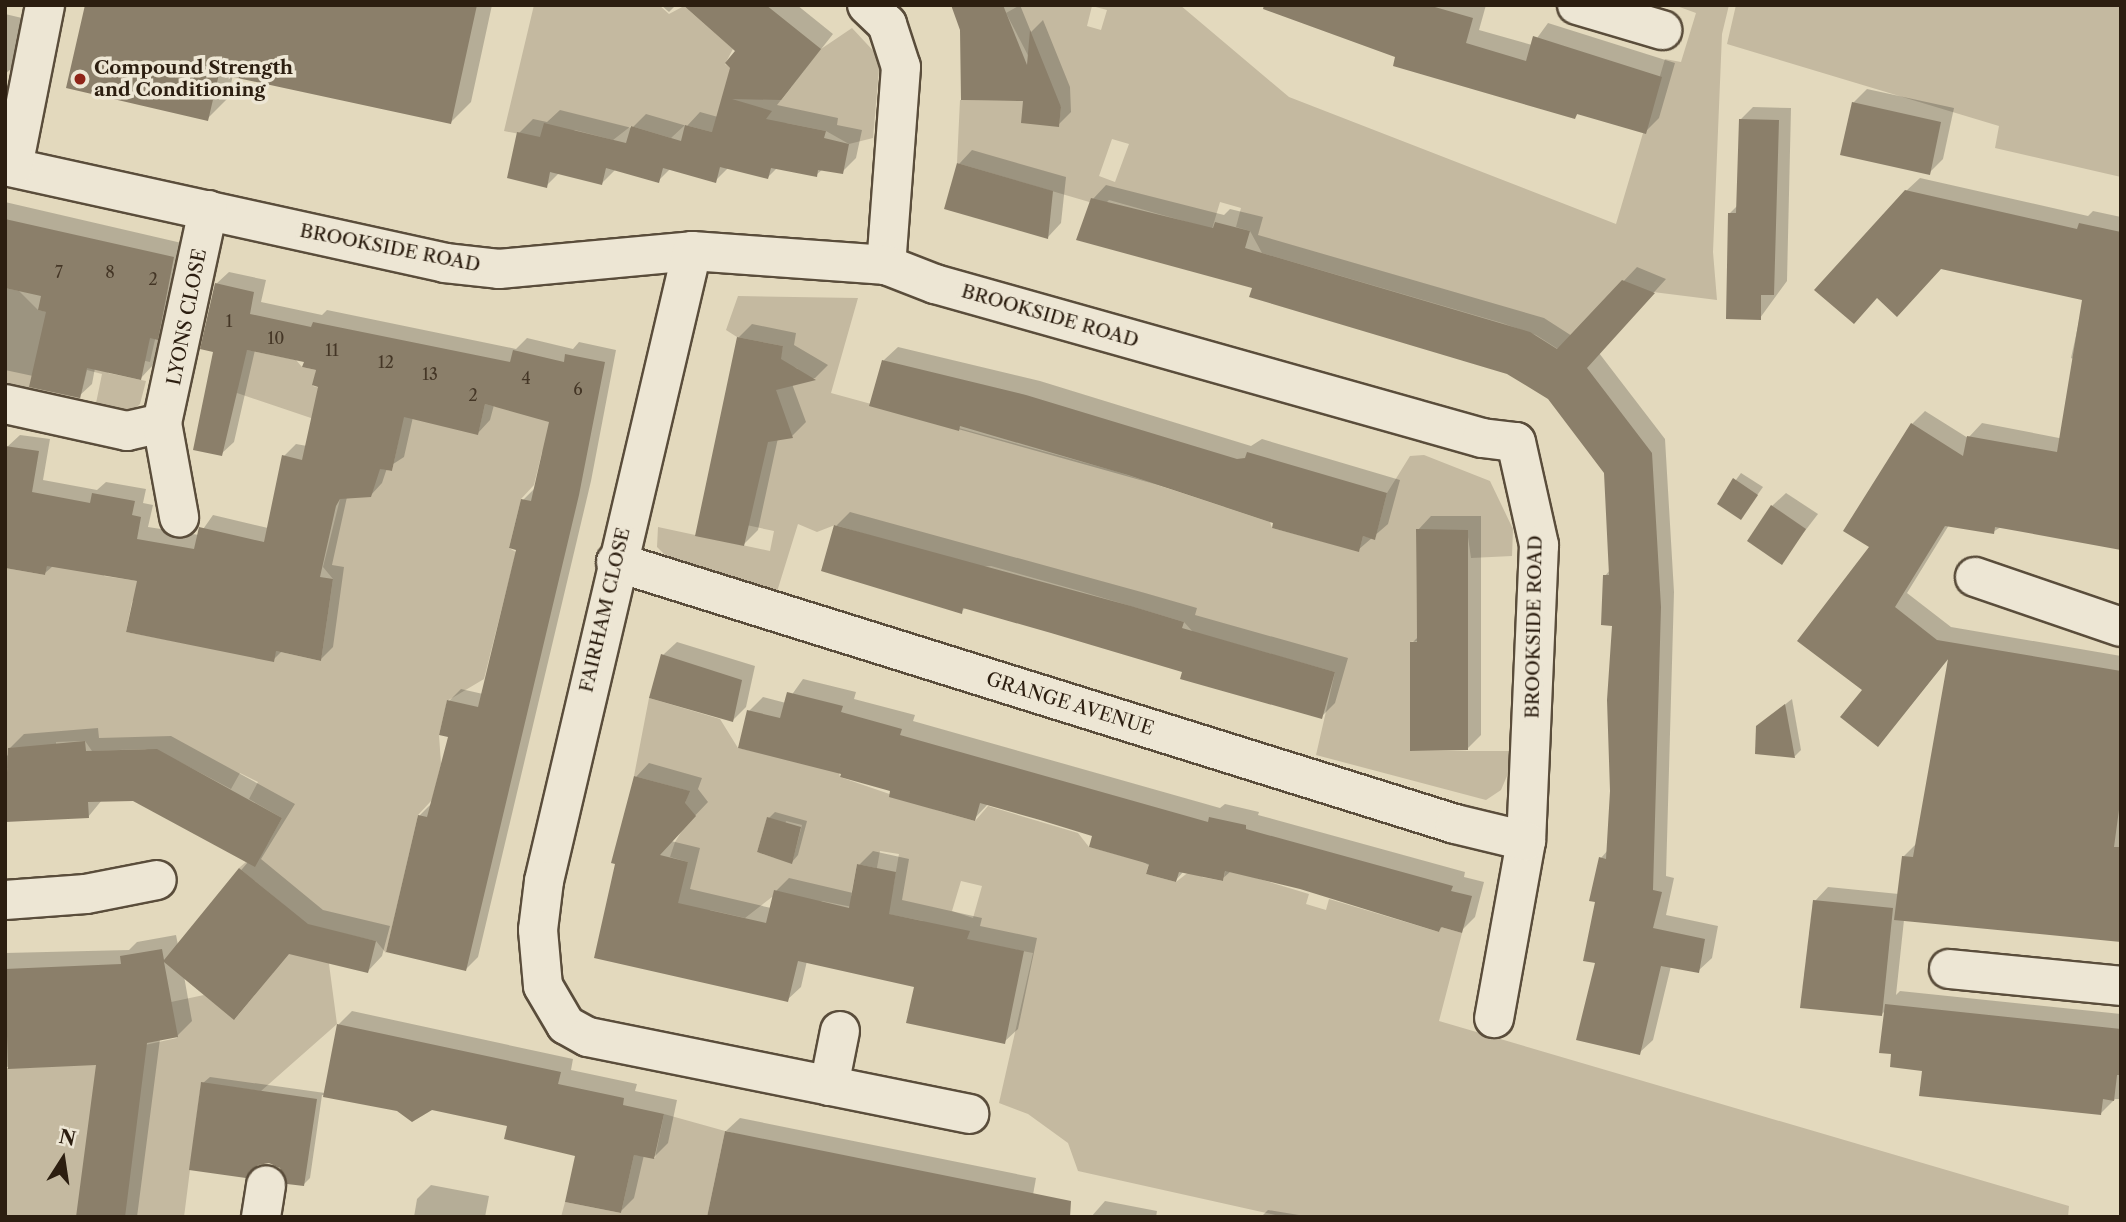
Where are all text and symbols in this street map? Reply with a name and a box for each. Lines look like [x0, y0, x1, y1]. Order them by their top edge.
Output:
place label: Compound Strength and Conditioning [94, 57, 293, 101]
marker: Compound Strength and Conditioning [72, 71, 88, 87]
street label: BROOKSIDE ROAD [298, 219, 482, 277]
street label: LYONS CLOSE [163, 247, 211, 387]
house number: 7 [55, 262, 63, 282]
house number: 8 [105, 262, 115, 282]
house number: 2 [148, 269, 158, 289]
street label: BROOKSIDE ROAD [959, 280, 1141, 352]
house number: 1 [226, 311, 232, 331]
house number: 10 [268, 328, 284, 348]
house number: 11 [325, 340, 339, 360]
house number: 12 [378, 352, 394, 372]
house number: 13 [422, 364, 438, 384]
house number: 4 [521, 368, 531, 388]
house number: 6 [573, 379, 583, 399]
house number: 2 [468, 385, 478, 405]
street label: FAIRHAM CLOSE [575, 525, 635, 695]
street label: BROOKSIDE ROAD [1521, 535, 1547, 719]
street label: GRANGE AVENUE [983, 668, 1157, 740]
north arrow [28, 1124, 98, 1194]
text: N [57, 1125, 78, 1151]

